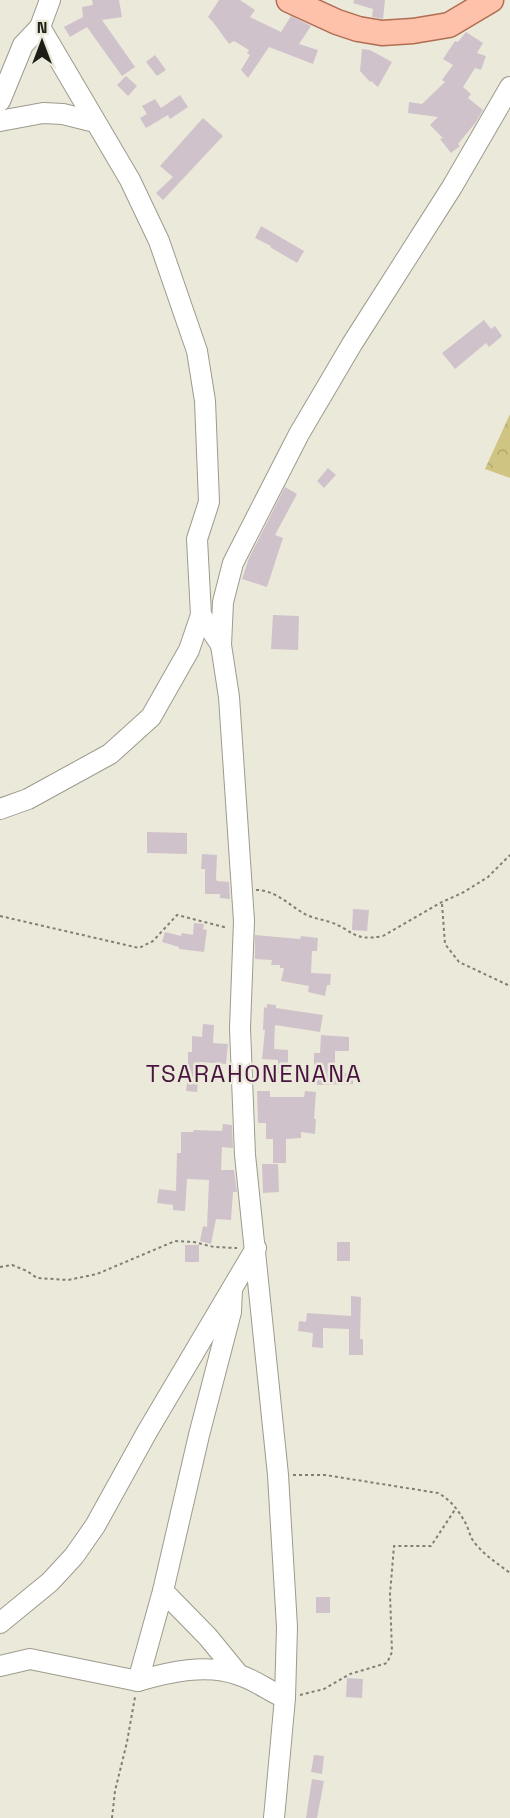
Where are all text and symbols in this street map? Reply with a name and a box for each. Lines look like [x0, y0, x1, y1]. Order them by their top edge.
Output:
north arrow [12, 12, 72, 72]
text: N [37, 17, 47, 38]
district label: TSARAHONENANA [146, 1058, 362, 1089]

